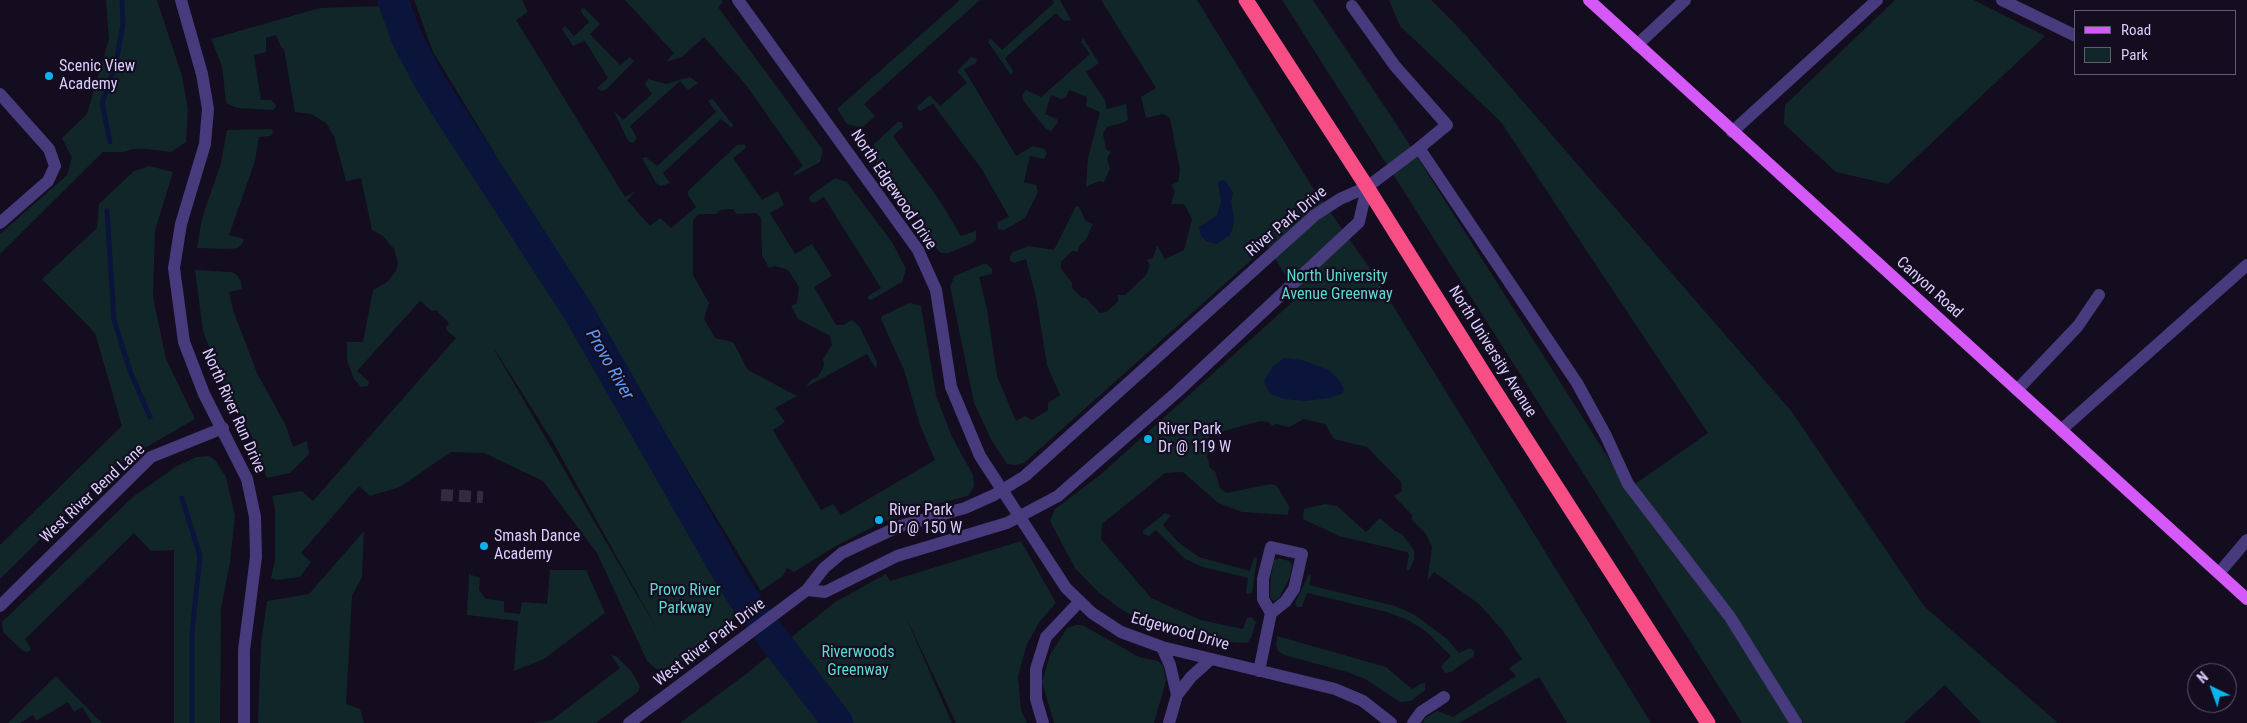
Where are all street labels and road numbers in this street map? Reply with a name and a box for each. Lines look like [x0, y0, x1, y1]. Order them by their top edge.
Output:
street label: North Edgewood Drive [846, 126, 940, 254]
street label: River Park Drive [1243, 183, 1331, 261]
street label: Canyon Road [1892, 253, 1966, 323]
street label: North University Avenue [1444, 283, 1540, 421]
street label: North River Run Drive [197, 346, 269, 476]
street label: West River Bend Lane [37, 441, 149, 547]
street label: West River Park Drive [651, 595, 769, 691]
street label: Edgewood Drive [1129, 609, 1231, 655]

